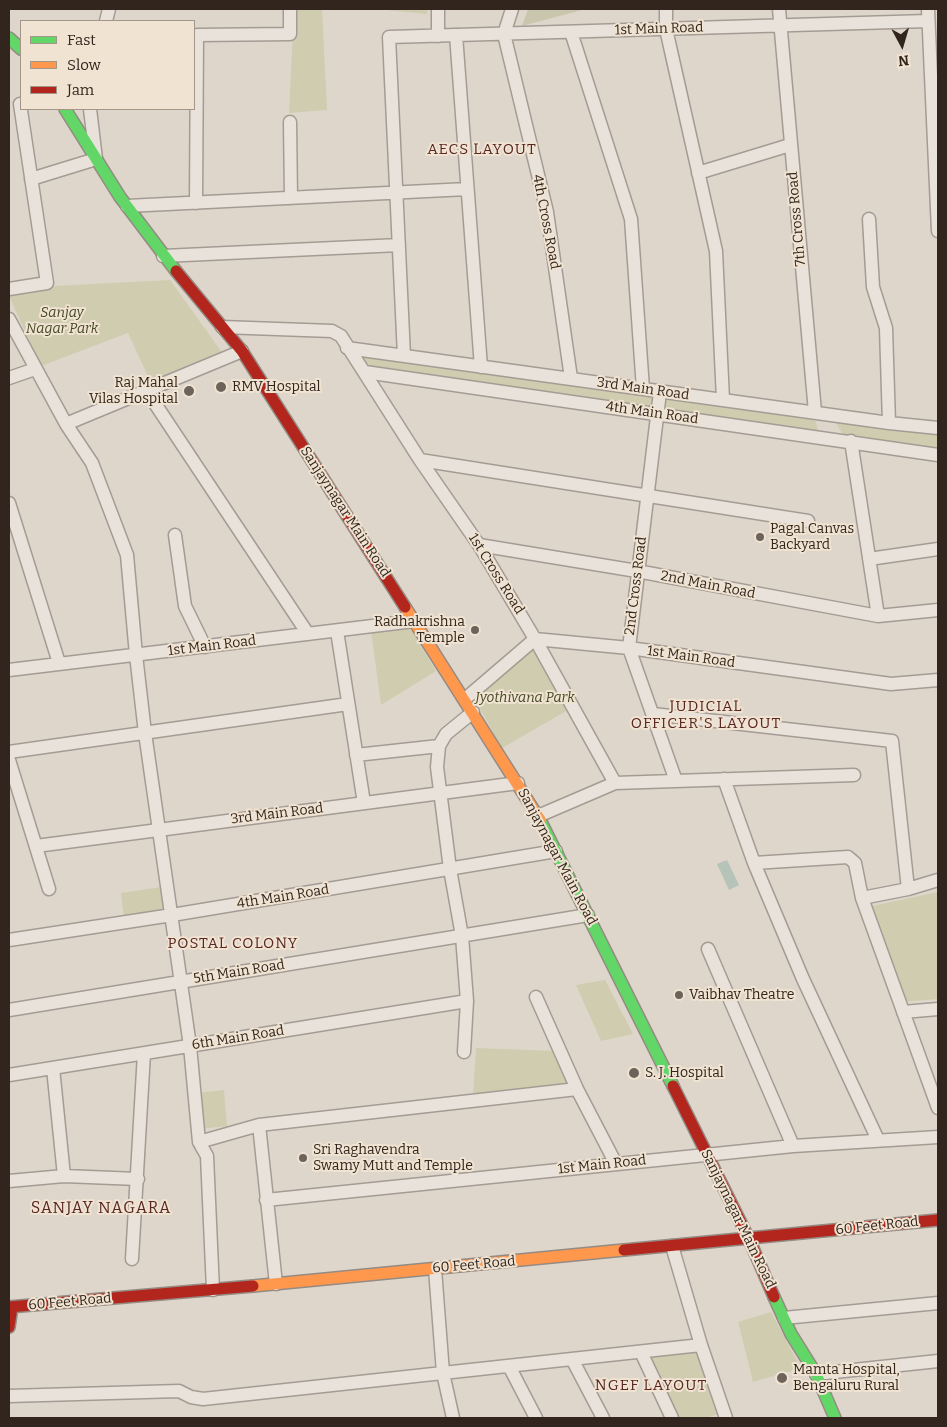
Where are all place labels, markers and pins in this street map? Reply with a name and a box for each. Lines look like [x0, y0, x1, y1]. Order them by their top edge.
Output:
place label: Raj Mahal Vilas Hospital [89, 375, 178, 408]
place label: RMV Hospital [232, 379, 321, 395]
marker: RMV Hospital [214, 380, 228, 394]
marker: Raj Mahal Vilas Hospital [182, 384, 196, 398]
place label: Pagal Canvas Backyard [770, 521, 854, 554]
marker: Pagal Canvas Backyard [754, 531, 766, 543]
place label: Radhakrishna Temple [374, 614, 465, 646]
marker: Radhakrishna Temple [469, 624, 481, 636]
place label: Vaibhav Theatre [689, 987, 794, 1003]
marker: Vaibhav Theatre [673, 989, 685, 1001]
place label: S. J. Hospital [645, 1065, 724, 1081]
marker: S. J. Hospital [627, 1066, 641, 1080]
place label: Sri Raghavendra Swamy Mutt and Temple [313, 1142, 473, 1174]
marker: Sri Raghavendra Swamy Mutt and Temple [297, 1152, 309, 1164]
place label: Mamta Hospital, Bengaluru Rural [793, 1362, 900, 1394]
marker: Mamta Hospital, Bengaluru Rural [775, 1371, 789, 1385]

